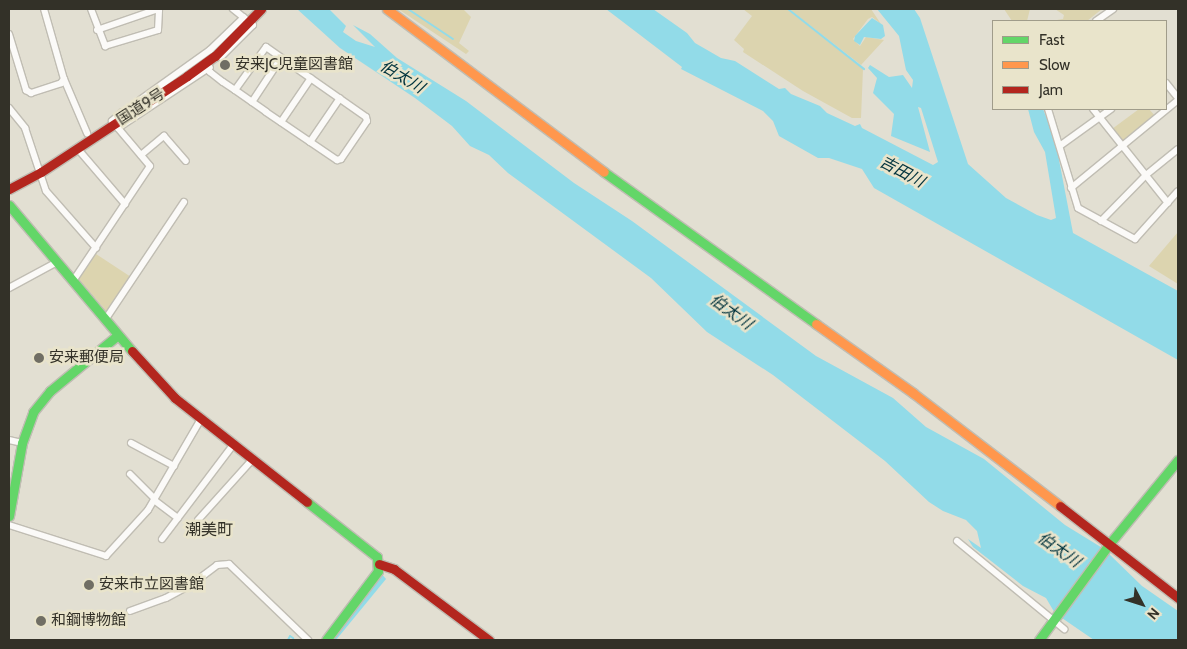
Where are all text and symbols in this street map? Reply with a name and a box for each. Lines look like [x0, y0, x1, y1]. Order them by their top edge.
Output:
legend [992, 20, 1167, 110]
text: Fast [1039, 31, 1064, 49]
place label: 安来JC児童図書館 [235, 56, 353, 74]
water label: 伯太川 [376, 56, 428, 98]
text: Slow [1039, 56, 1070, 74]
marker: 安来JC児童図書館 [219, 59, 231, 71]
text: Jam [1039, 81, 1063, 99]
street label: 国道9号 [114, 85, 168, 129]
water label: 吉田川 [876, 152, 928, 192]
water label: 伯太川 [706, 290, 756, 334]
place label: 安来郵便局 [49, 349, 124, 367]
marker: 安来郵便局 [33, 352, 45, 364]
district label: 潮美町 [185, 520, 233, 540]
water label: 伯太川 [1034, 528, 1084, 572]
place label: 安来市立図書館 [99, 576, 204, 594]
marker: 安来市立図書館 [83, 579, 95, 591]
north arrow [1117, 579, 1167, 629]
text: N [1143, 604, 1164, 623]
place label: 和鋼博物館 [51, 612, 126, 630]
marker: 和鋼博物館 [35, 615, 47, 627]

